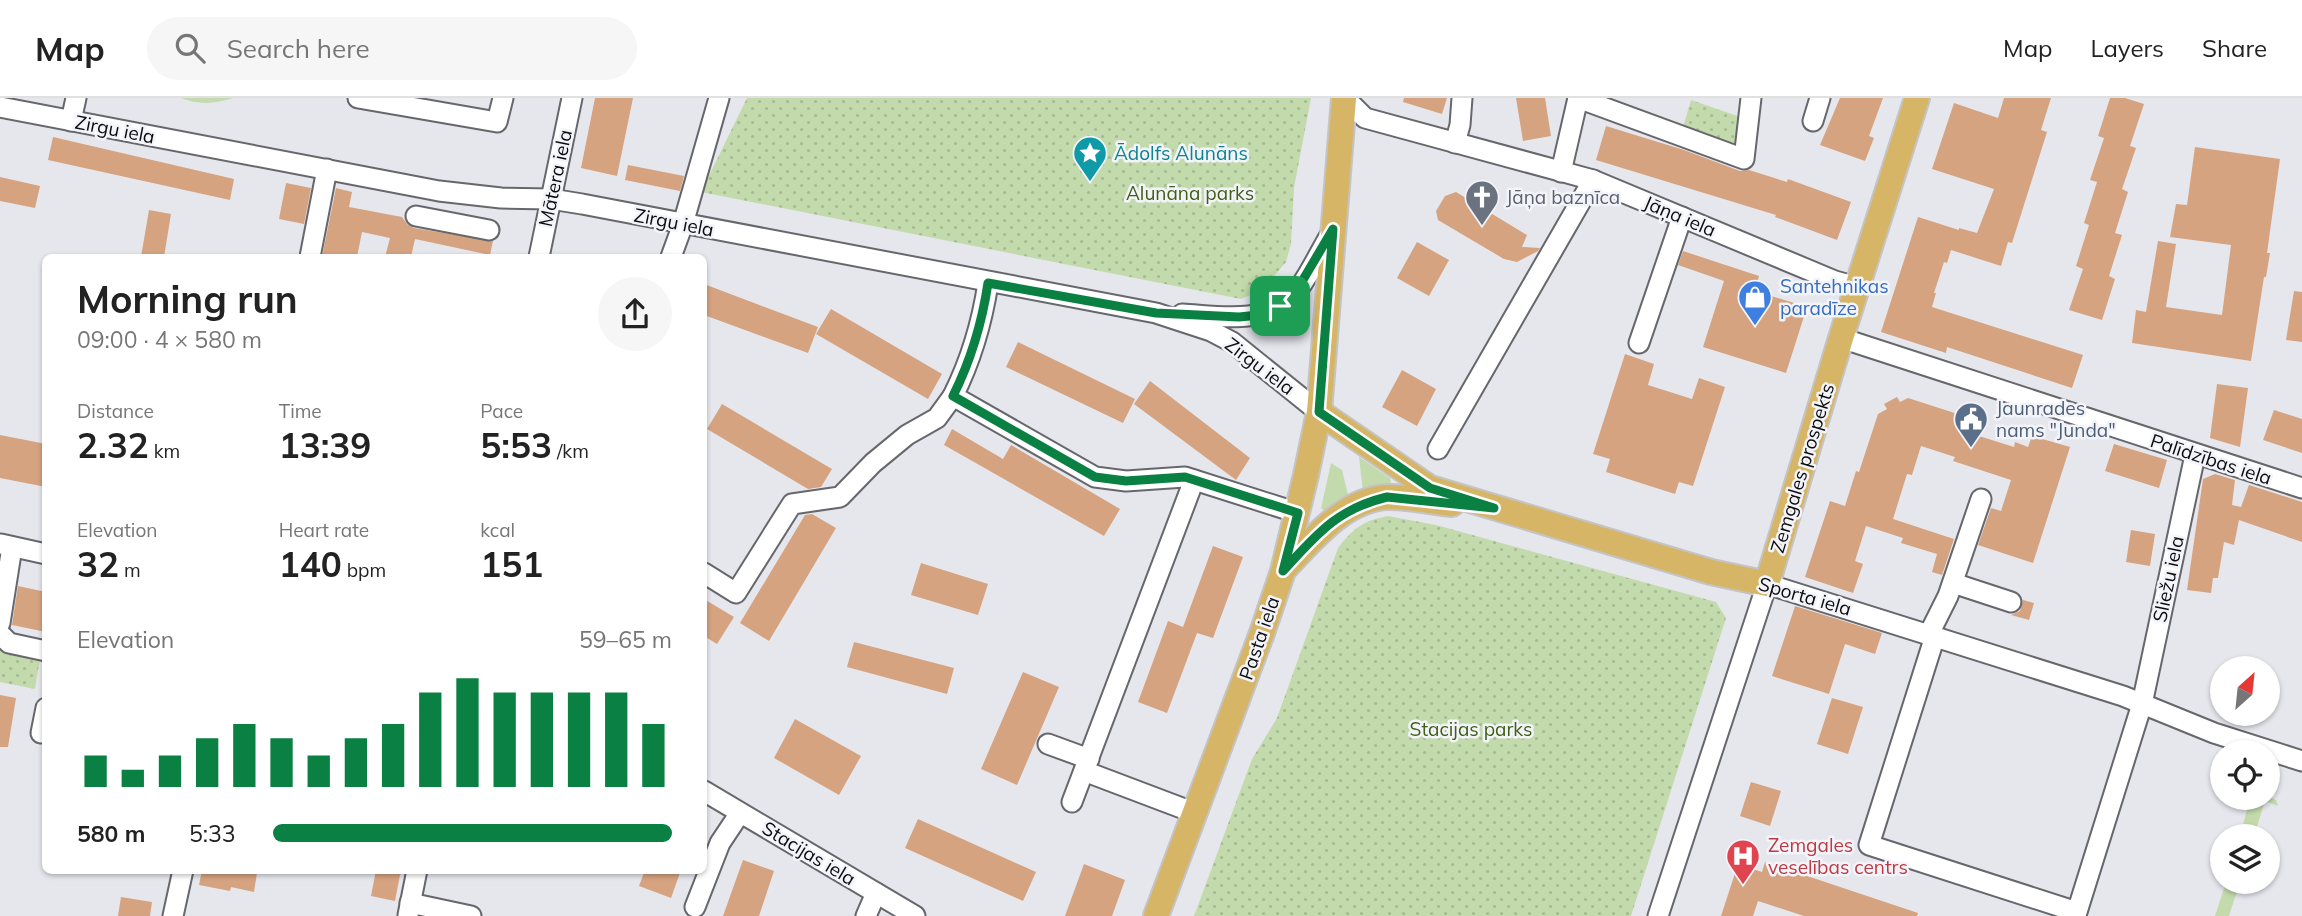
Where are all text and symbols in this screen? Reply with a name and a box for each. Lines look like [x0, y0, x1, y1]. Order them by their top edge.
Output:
search box [147, 17, 637, 80]
text: Map [35, 28, 105, 69]
icon: search [171, 29, 209, 67]
text: Search here [227, 32, 370, 65]
text: Map [2003, 33, 2052, 63]
text: Layers [2090, 33, 2164, 63]
text: Share [2202, 33, 2267, 63]
street label: Zirgu iela [73, 110, 157, 148]
street label: Mātera iela [533, 127, 577, 229]
place icon: Ādolfs Alunāns [1071, 134, 1109, 183]
place label: Ādolfs Alunāns [1114, 141, 1248, 165]
church icon: Jāņa baznīca [1463, 178, 1501, 227]
park label: Alunāna parks [1126, 181, 1254, 205]
place label: Jāņa baznīca [1506, 185, 1620, 210]
street label: Jāņa iela [1640, 190, 1720, 243]
street label: Zirgu iela [632, 203, 716, 241]
place label: Santehnikas paradīze [1780, 274, 1889, 320]
text: Morning run [77, 275, 298, 323]
pin [1250, 276, 1310, 336]
button: share [598, 277, 672, 351]
shop icon: Santehnikas paradīze [1736, 278, 1774, 327]
icon: arrive [1261, 287, 1299, 325]
text: 09:00 · 4 × 580 m [77, 325, 262, 354]
street label: Zirgu iela [1221, 332, 1299, 400]
street label: Zemgales prospekts [1765, 380, 1839, 556]
place label: Jaunrades nams "Junda" [1996, 396, 2116, 442]
text: Distance [77, 399, 154, 423]
text: Time [279, 399, 322, 423]
text: Pace [480, 399, 523, 423]
public building icon: Jaunrades nams "Junda" [1952, 400, 1990, 449]
text: 2.32 [77, 423, 149, 467]
text: 13:39 [279, 423, 371, 467]
text: 5:53 [480, 423, 552, 467]
street label: Palīdzības iela [2147, 428, 2275, 490]
text: km [149, 439, 180, 463]
text: /km [552, 439, 589, 463]
text: Elevation [77, 518, 157, 542]
text: Heart rate [279, 518, 369, 542]
text: kcal [480, 518, 515, 542]
street label: Sliežu iela [2147, 534, 2189, 624]
text: 32 [77, 542, 119, 586]
text: 140 [279, 542, 342, 586]
text: 151 [480, 542, 543, 586]
text: m [119, 558, 141, 582]
text: bpm [342, 558, 386, 582]
street label: Sporta iela [1756, 571, 1854, 621]
street label: Pasta iela [1234, 593, 1284, 683]
text: Elevation [77, 625, 174, 654]
text: 59–65 m [579, 625, 672, 654]
north arrow [2210, 656, 2280, 726]
map controls [2210, 656, 2280, 894]
park label: Stacijas parks [1410, 717, 1532, 741]
button: locate [2210, 740, 2280, 810]
street label: Stacijas iela [758, 816, 860, 890]
text: 580 m [77, 819, 145, 848]
text: 5:33 [189, 819, 236, 848]
button: layers [2210, 824, 2280, 894]
place label: Zemgales veselības centrs [1768, 833, 1908, 879]
hospital icon: Zemgales veselības centrs [1724, 837, 1762, 886]

